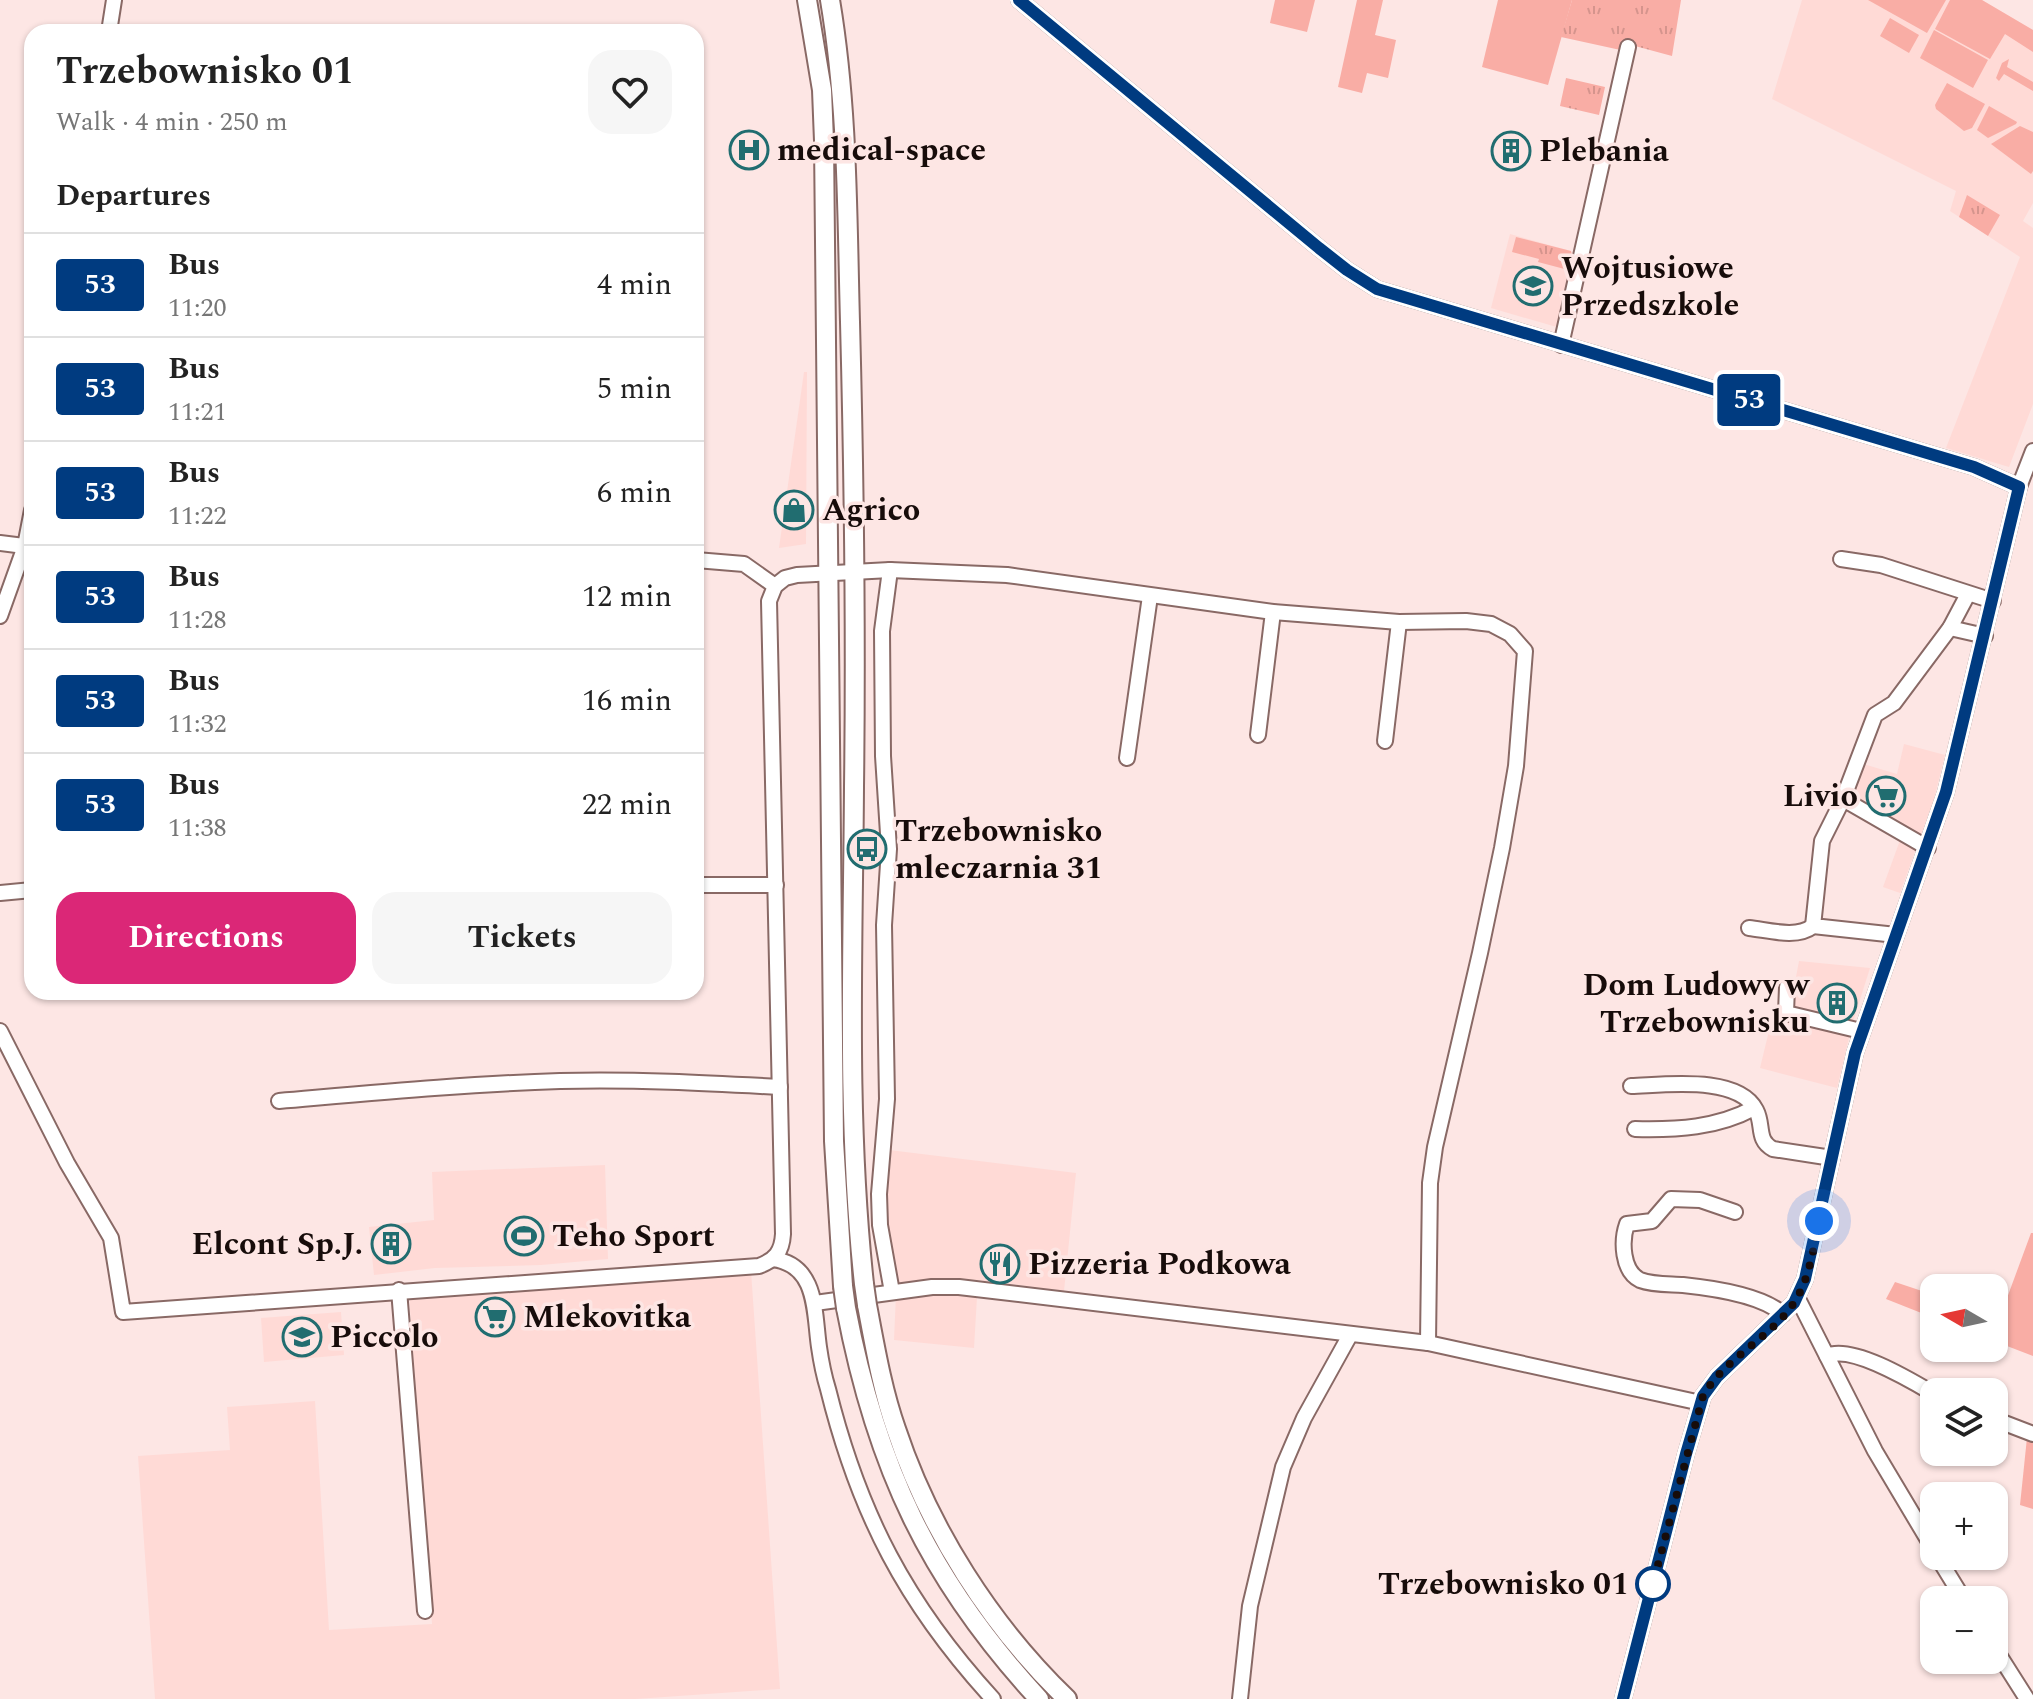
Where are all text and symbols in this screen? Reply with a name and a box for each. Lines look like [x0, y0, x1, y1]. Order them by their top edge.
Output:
text: Trzebownisko 01 [56, 43, 354, 101]
button: heart [588, 50, 672, 134]
text: Walk · 4 min · 250 m [56, 102, 288, 142]
place label: medical-space [777, 126, 986, 175]
place label: Plebania [1539, 127, 1670, 176]
hospital icon: medical-space [728, 129, 770, 171]
building icon: Plebania [1490, 130, 1532, 172]
text: Departures [56, 173, 211, 219]
text: Bus [168, 242, 220, 288]
place label: Wojtusiowe Przedszkole [1561, 244, 1739, 330]
text: 4 min [597, 262, 672, 308]
text: 53 [84, 263, 116, 306]
school or university icon: Wojtusiowe Przedszkole [1512, 265, 1554, 307]
text: 11:20 [168, 288, 227, 328]
text: Bus [168, 346, 220, 392]
text: 5 min [597, 366, 672, 412]
text: 53 [84, 367, 116, 410]
line badge: 53 [1713, 374, 1785, 426]
text: 53 [1733, 378, 1765, 421]
text: 11:21 [168, 392, 227, 432]
text: Bus [168, 450, 220, 496]
text: 6 min [597, 470, 672, 516]
text: 53 [84, 471, 116, 514]
place label: Agrico [822, 486, 920, 535]
shop icon: Agrico [773, 489, 815, 531]
text: 11:22 [168, 496, 227, 536]
text: Bus [168, 554, 220, 600]
text: 12 min [582, 574, 672, 620]
text: 53 [84, 575, 116, 618]
text: 11:28 [168, 600, 227, 640]
text: Bus [168, 658, 220, 704]
text: 16 min [582, 678, 672, 724]
text: 53 [84, 679, 116, 722]
text: 11:32 [168, 704, 227, 744]
text: Bus [168, 762, 220, 808]
place label: Livio [1783, 772, 1858, 821]
supermarket icon: Livio [1865, 775, 1907, 817]
text: 22 min [582, 782, 672, 828]
text: 53 [84, 783, 116, 826]
place label: Trzebownisko mleczarnia 31 [895, 807, 1103, 893]
text: 11:38 [168, 808, 227, 848]
bus stop icon: Trzebownisko mleczarnia 31 [846, 828, 888, 870]
button: Directions [56, 892, 356, 984]
button: Tickets [372, 892, 672, 984]
place label: Dom Ludowy w Trzebownisku [1583, 961, 1811, 1047]
building icon: Dom Ludowy w Trzebownisku [1816, 982, 1858, 1024]
your location [1799, 1201, 1839, 1241]
place label: Teho Sport [552, 1212, 715, 1261]
sports icon: Teho Sport [503, 1215, 545, 1257]
place label: Elcont Sp.J. [192, 1220, 363, 1269]
building icon: Elcont Sp.J. [370, 1223, 412, 1265]
place label: Pizzeria Podkowa [1028, 1240, 1291, 1289]
restaurant icon: Pizzeria Podkowa [979, 1243, 1021, 1285]
north arrow [1920, 1274, 2008, 1362]
map controls [1920, 1274, 2008, 1674]
place label: Mlekovitka [523, 1293, 692, 1342]
supermarket icon: Mlekovitka [474, 1296, 516, 1338]
place label: Piccolo [330, 1313, 439, 1362]
school or university icon: Piccolo [281, 1316, 323, 1358]
button: layers [1920, 1378, 2008, 1466]
button: + [1920, 1482, 2008, 1570]
place label: Trzebownisko 01 [1378, 1560, 1629, 1609]
marker: Trzebownisko 01 [1636, 1567, 1670, 1601]
button: − [1920, 1586, 2008, 1674]

